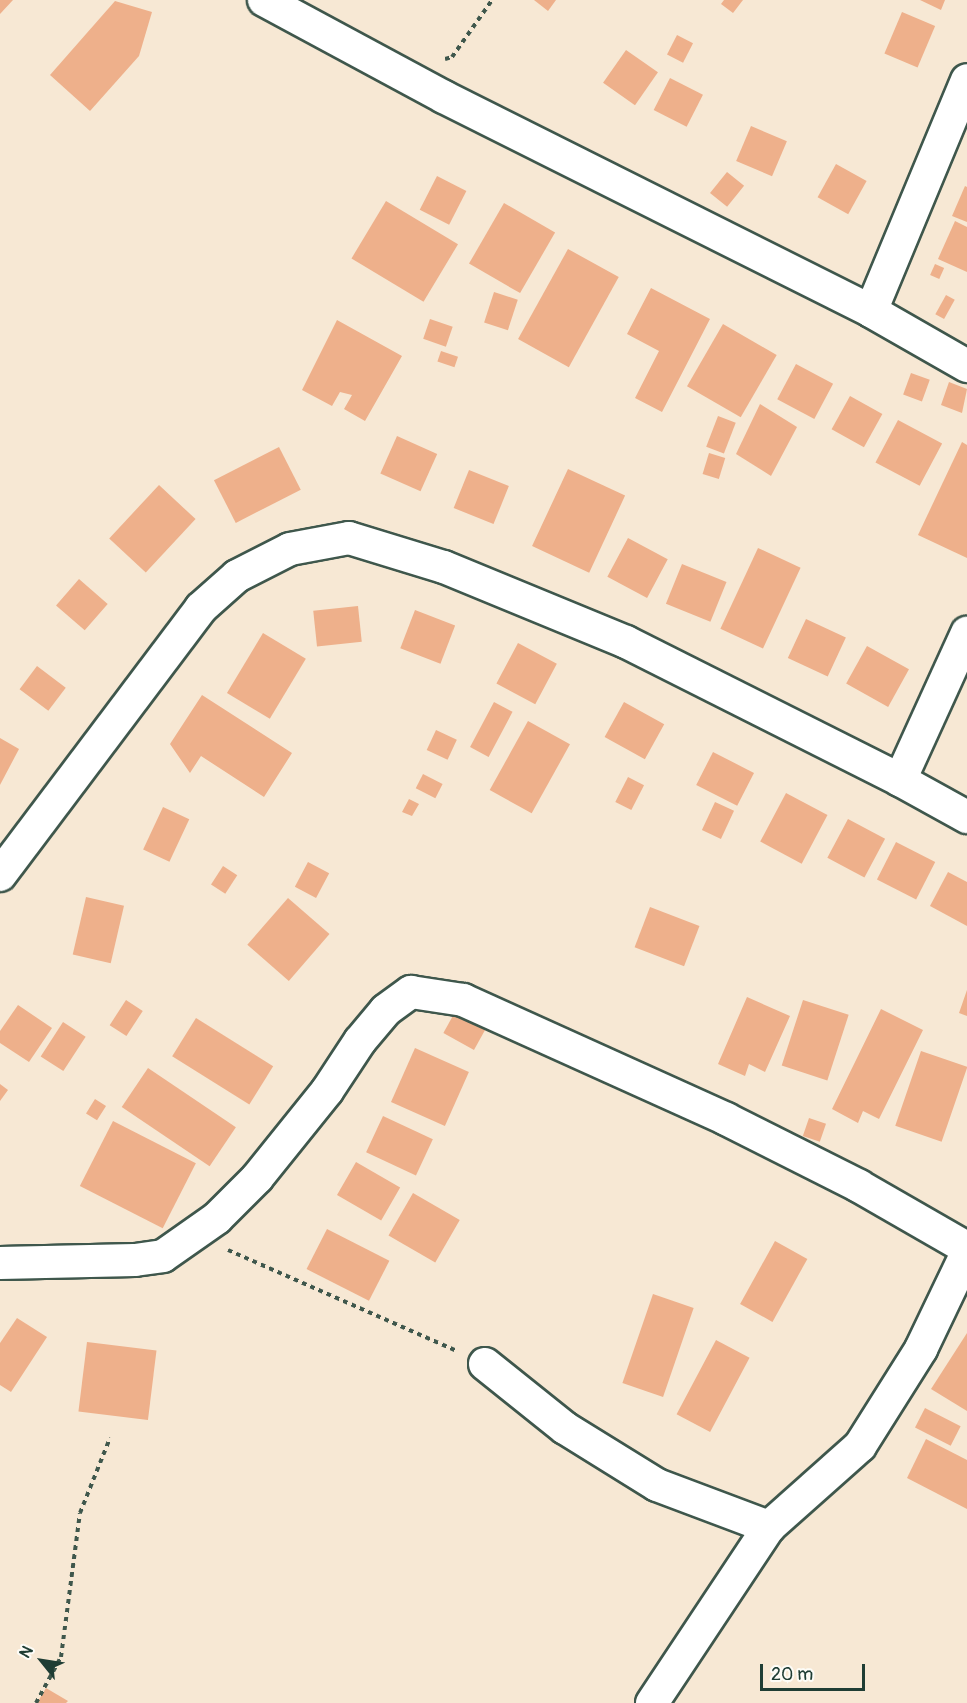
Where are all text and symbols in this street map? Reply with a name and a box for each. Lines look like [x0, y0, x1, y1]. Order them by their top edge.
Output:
north arrow [12, 1631, 72, 1691]
text: N [15, 1642, 38, 1662]
scale bar [763, 1652, 868, 1690]
text: 20 m [771, 1663, 813, 1686]

